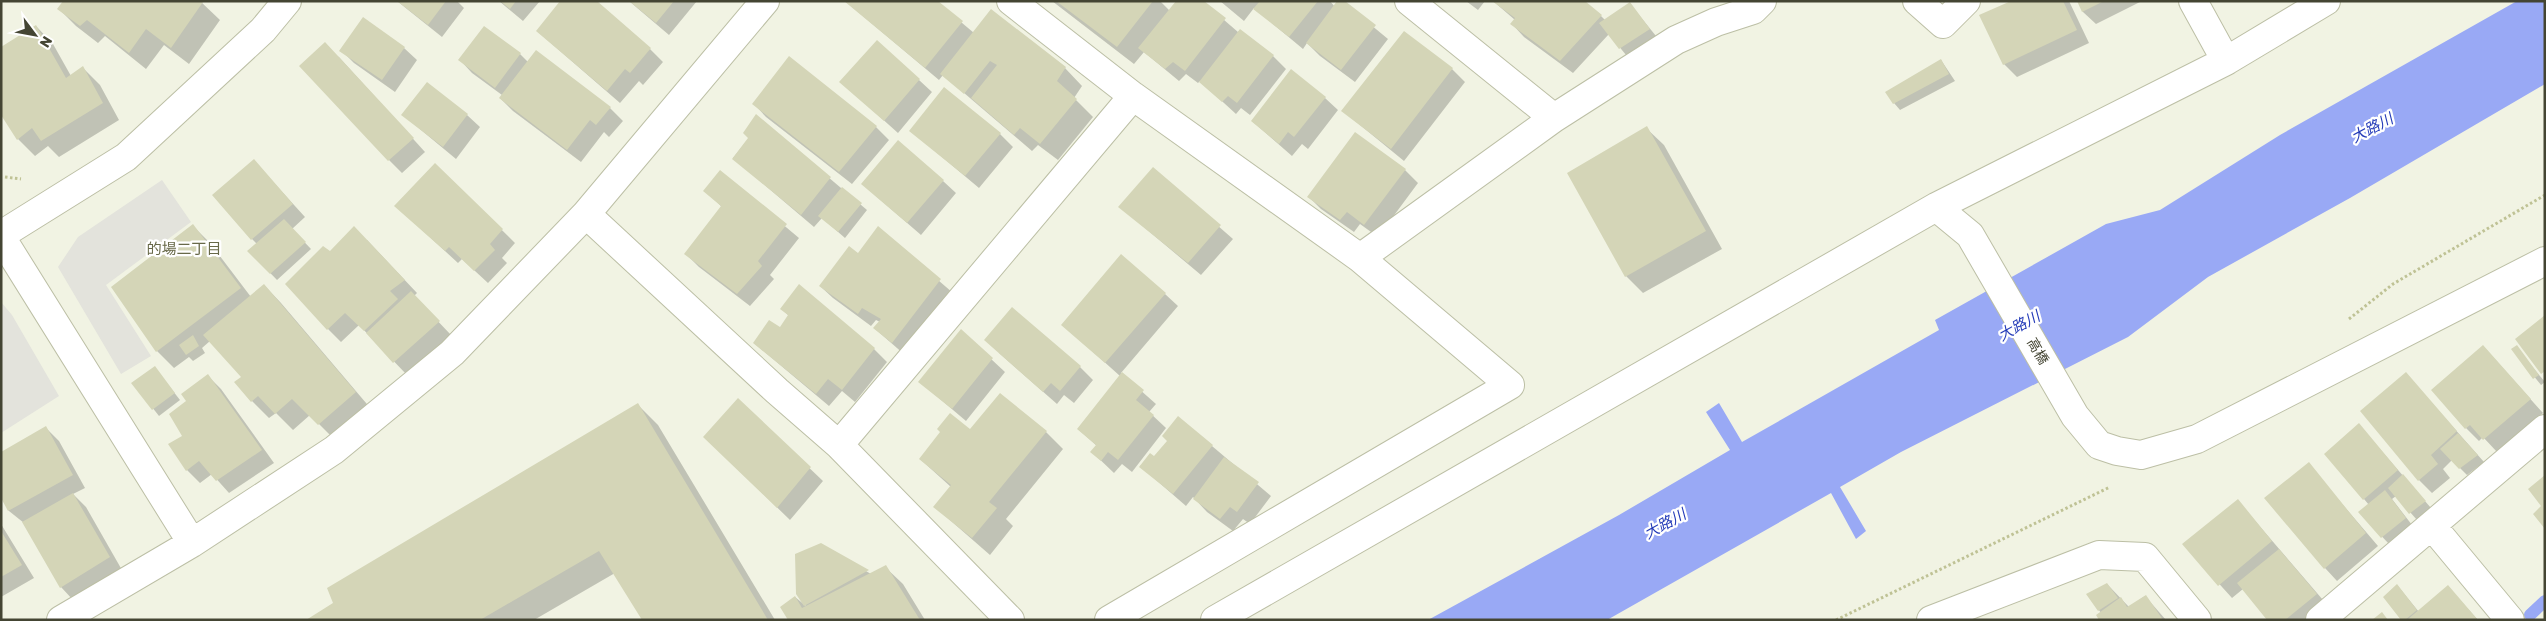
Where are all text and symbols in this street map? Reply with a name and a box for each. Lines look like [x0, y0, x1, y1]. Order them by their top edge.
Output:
north arrow [10, 10, 60, 60]
text: N [36, 33, 55, 50]
water label: 大路川 [2348, 109, 2398, 147]
district label: 的場二丁目 [146, 240, 222, 258]
water label: 大路川 [1995, 306, 2045, 345]
street label: 高橋 [2023, 335, 2052, 368]
water label: 大路川 [1641, 504, 1691, 543]

